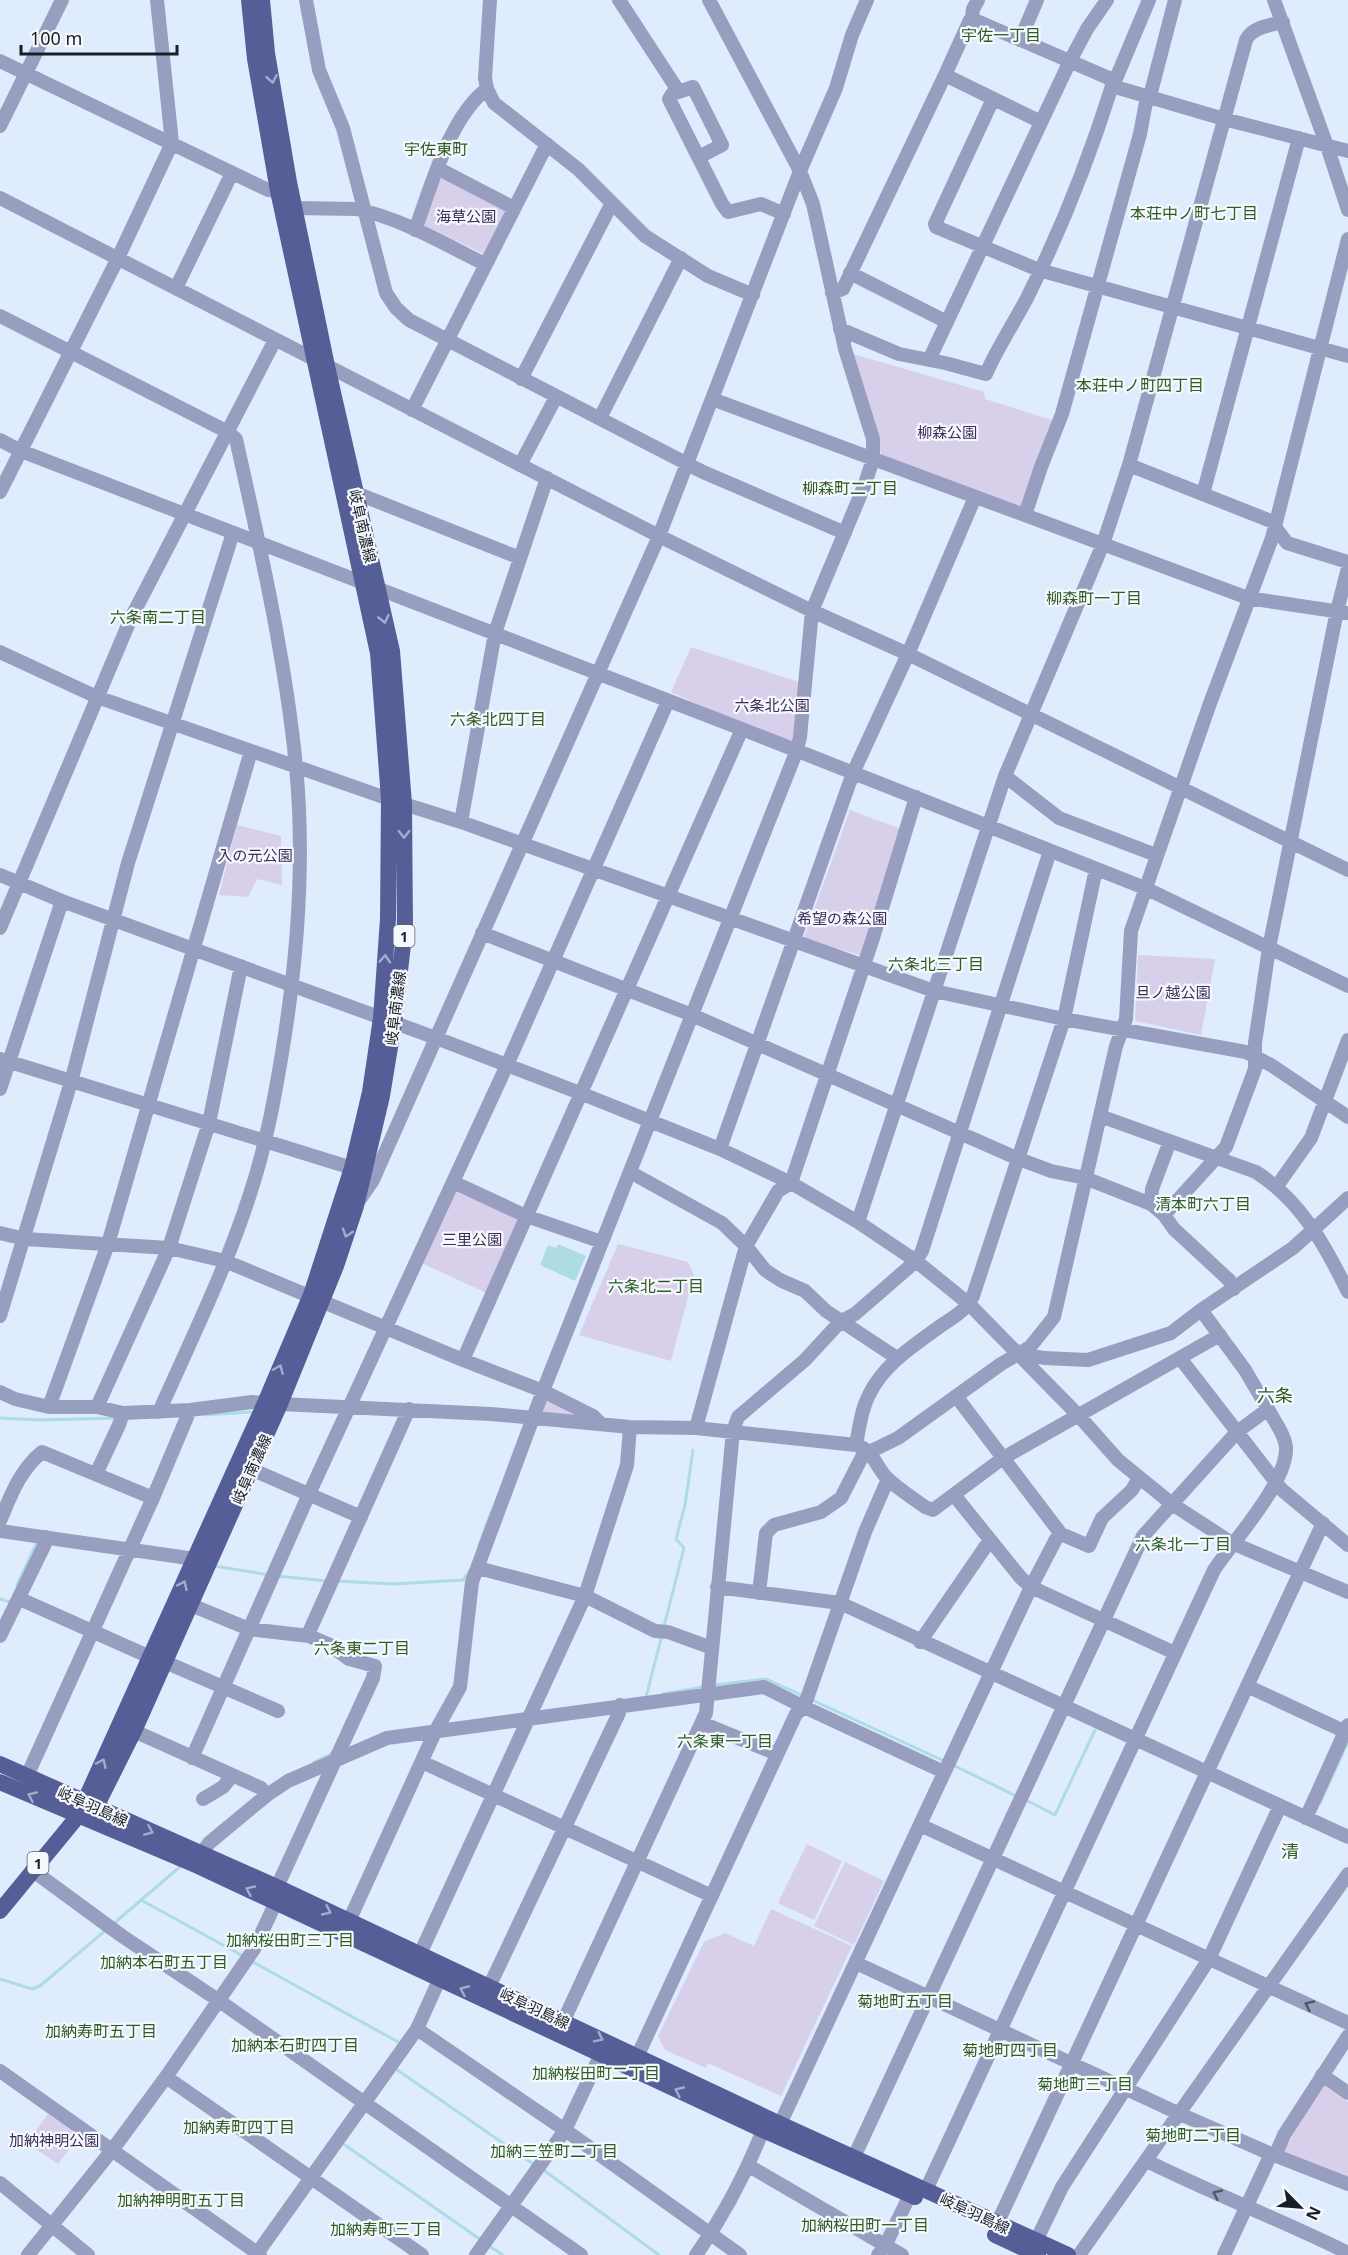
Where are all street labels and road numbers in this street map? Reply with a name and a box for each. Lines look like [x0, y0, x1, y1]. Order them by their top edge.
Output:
street label: 岐阜南濃線 [345, 487, 381, 565]
road number: 1 [394, 925, 414, 947]
street label: 岐阜南濃線 [381, 970, 409, 1046]
street label: 岐阜南濃線 [227, 1431, 275, 1507]
street label: 岐阜羽島線 [55, 1782, 131, 1830]
road number: 1 [28, 1852, 48, 1874]
street label: 岐阜羽島線 [497, 1983, 573, 2033]
street label: 岐阜羽島線 [937, 2188, 1013, 2238]

